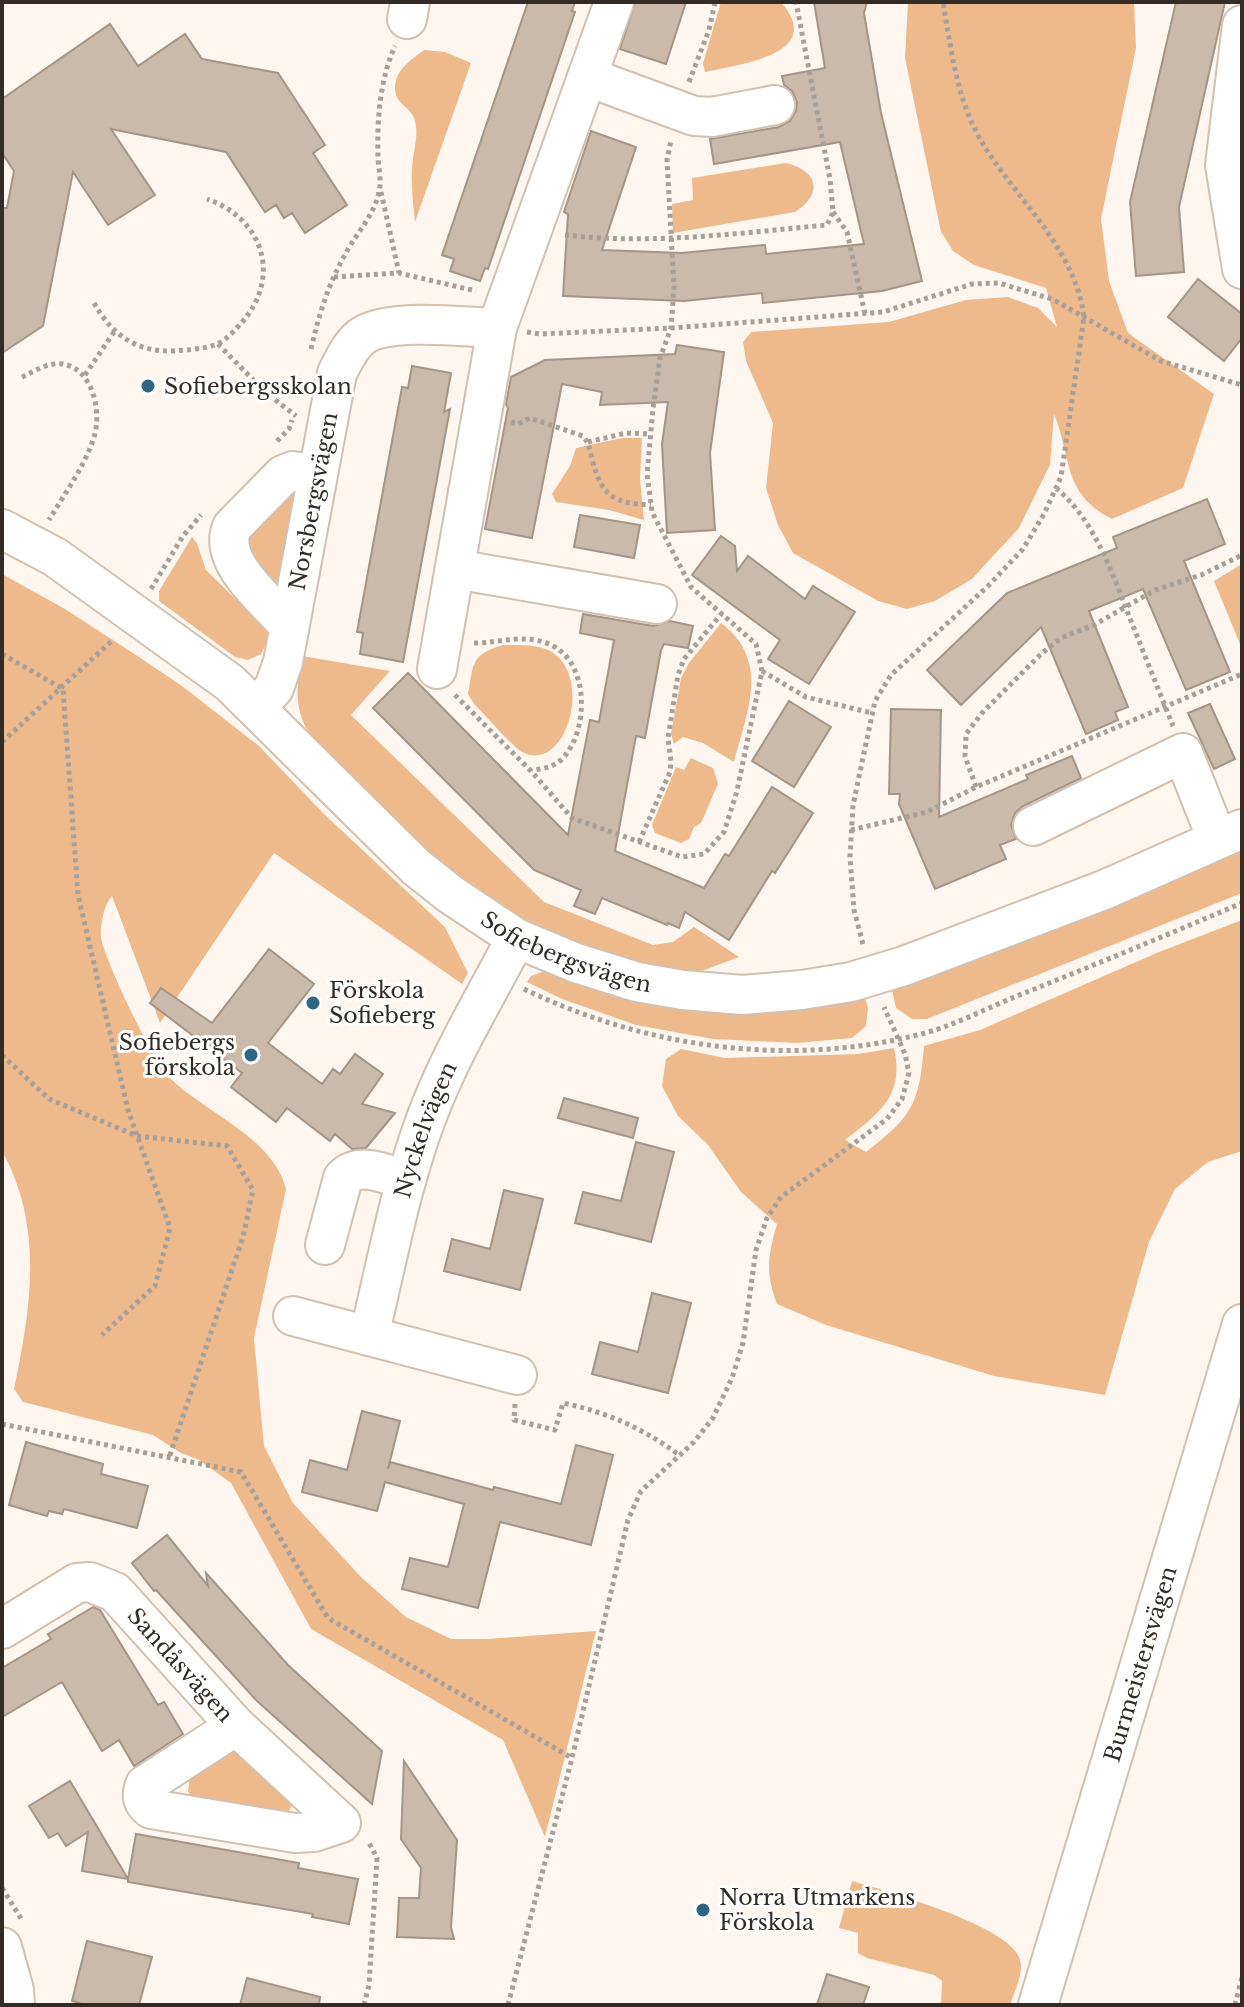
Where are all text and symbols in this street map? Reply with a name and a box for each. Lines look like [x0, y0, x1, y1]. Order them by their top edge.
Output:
place label: Sofiebergsskolan [164, 373, 352, 400]
marker: Sofiebergsskolan [139, 377, 157, 395]
street label: Norsbergsvägen [284, 410, 343, 593]
street label: Sofiebergsvägen [476, 906, 653, 998]
place label: Förskola Sofieberg [329, 977, 436, 1029]
marker: Förskola Sofieberg [304, 994, 322, 1012]
place label: Sofiebergs förskola [119, 1029, 236, 1081]
marker: Sofiebergs förskola [242, 1046, 260, 1064]
street label: Nyckelvägen [389, 1057, 463, 1201]
street label: Burmeistersvägen [1099, 1563, 1183, 1765]
street label: Sandåsvägen [122, 1602, 239, 1728]
place label: Norra Utmarkens Förskola [719, 1884, 915, 1936]
marker: Norra Utmarkens Förskola [694, 1901, 712, 1919]

